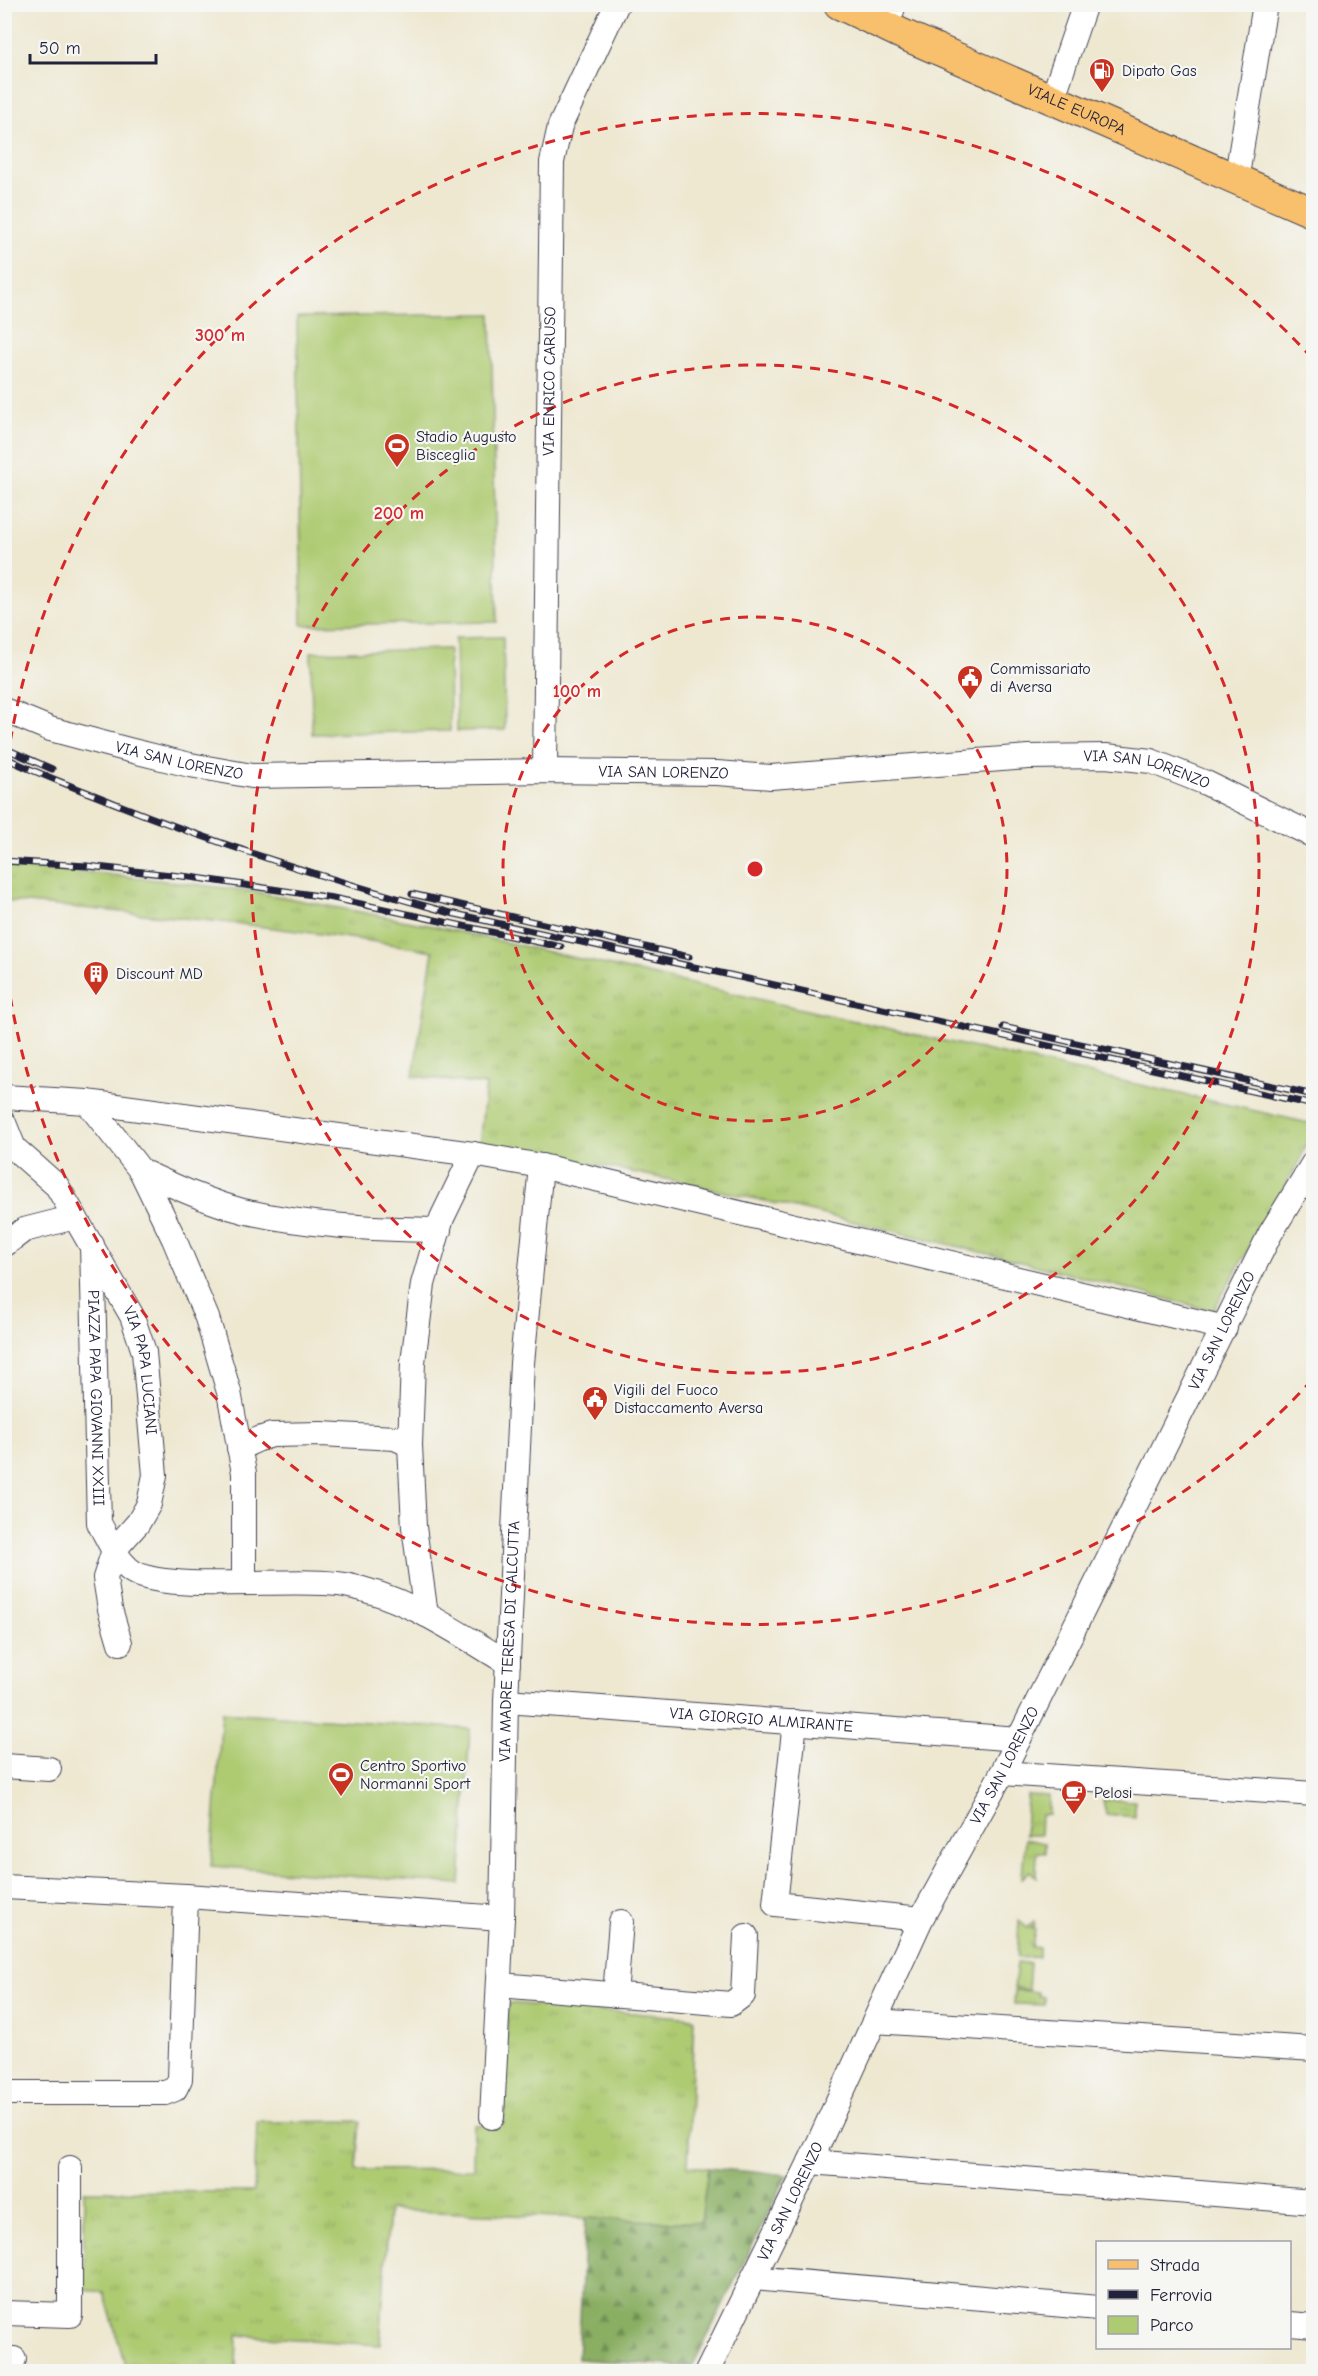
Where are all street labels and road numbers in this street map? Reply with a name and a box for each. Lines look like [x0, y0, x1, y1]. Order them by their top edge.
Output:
street label: VIALE EUROPA [1025, 81, 1128, 139]
street label: VIA ENRICO CARUSO [540, 306, 559, 456]
street label: VIA SAN LORENZO [114, 738, 245, 783]
street label: VIA SAN LORENZO [1083, 747, 1212, 793]
street label: VIA SAN LORENZO [598, 763, 729, 783]
street label: VIA SAN LORENZO [1185, 1268, 1259, 1393]
street label: PIAZZA PAPA GIOVANNI XXIII [84, 1290, 108, 1506]
street label: VIA PAPA LUCIANI [119, 1303, 160, 1436]
street label: VIA MADRE TERESA DI CALCUTTA [496, 1520, 524, 1762]
street label: VIA GIORGIO ALMIRANTE [669, 1704, 854, 1736]
street label: VIA SAN LORENZO [966, 1704, 1043, 1827]
street label: VIA SAN LORENZO [754, 2139, 827, 2264]

